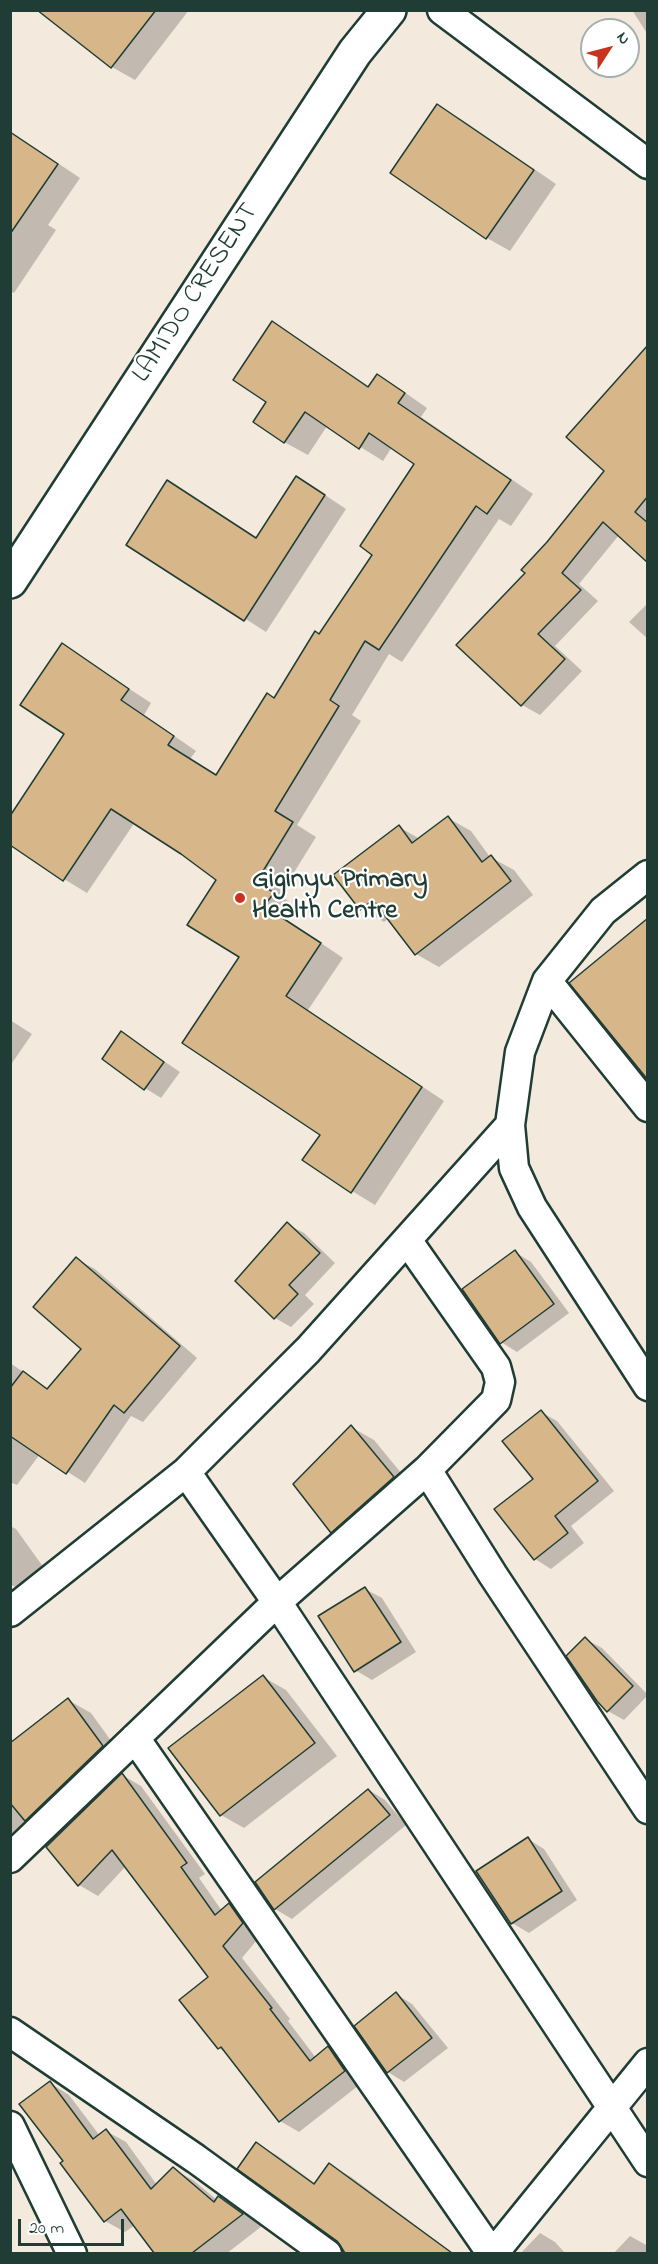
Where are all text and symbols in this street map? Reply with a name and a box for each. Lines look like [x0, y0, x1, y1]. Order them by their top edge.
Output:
north arrow [580, 18, 640, 78]
text: N [610, 27, 636, 50]
street label: LAMIDO CRESENT [127, 198, 267, 390]
place label: Giginyu Primary Health Centre [252, 866, 427, 929]
marker: Giginyu Primary Health Centre [233, 891, 247, 905]
scale bar [21, 2207, 128, 2245]
text: 20 m [29, 2216, 64, 2242]

